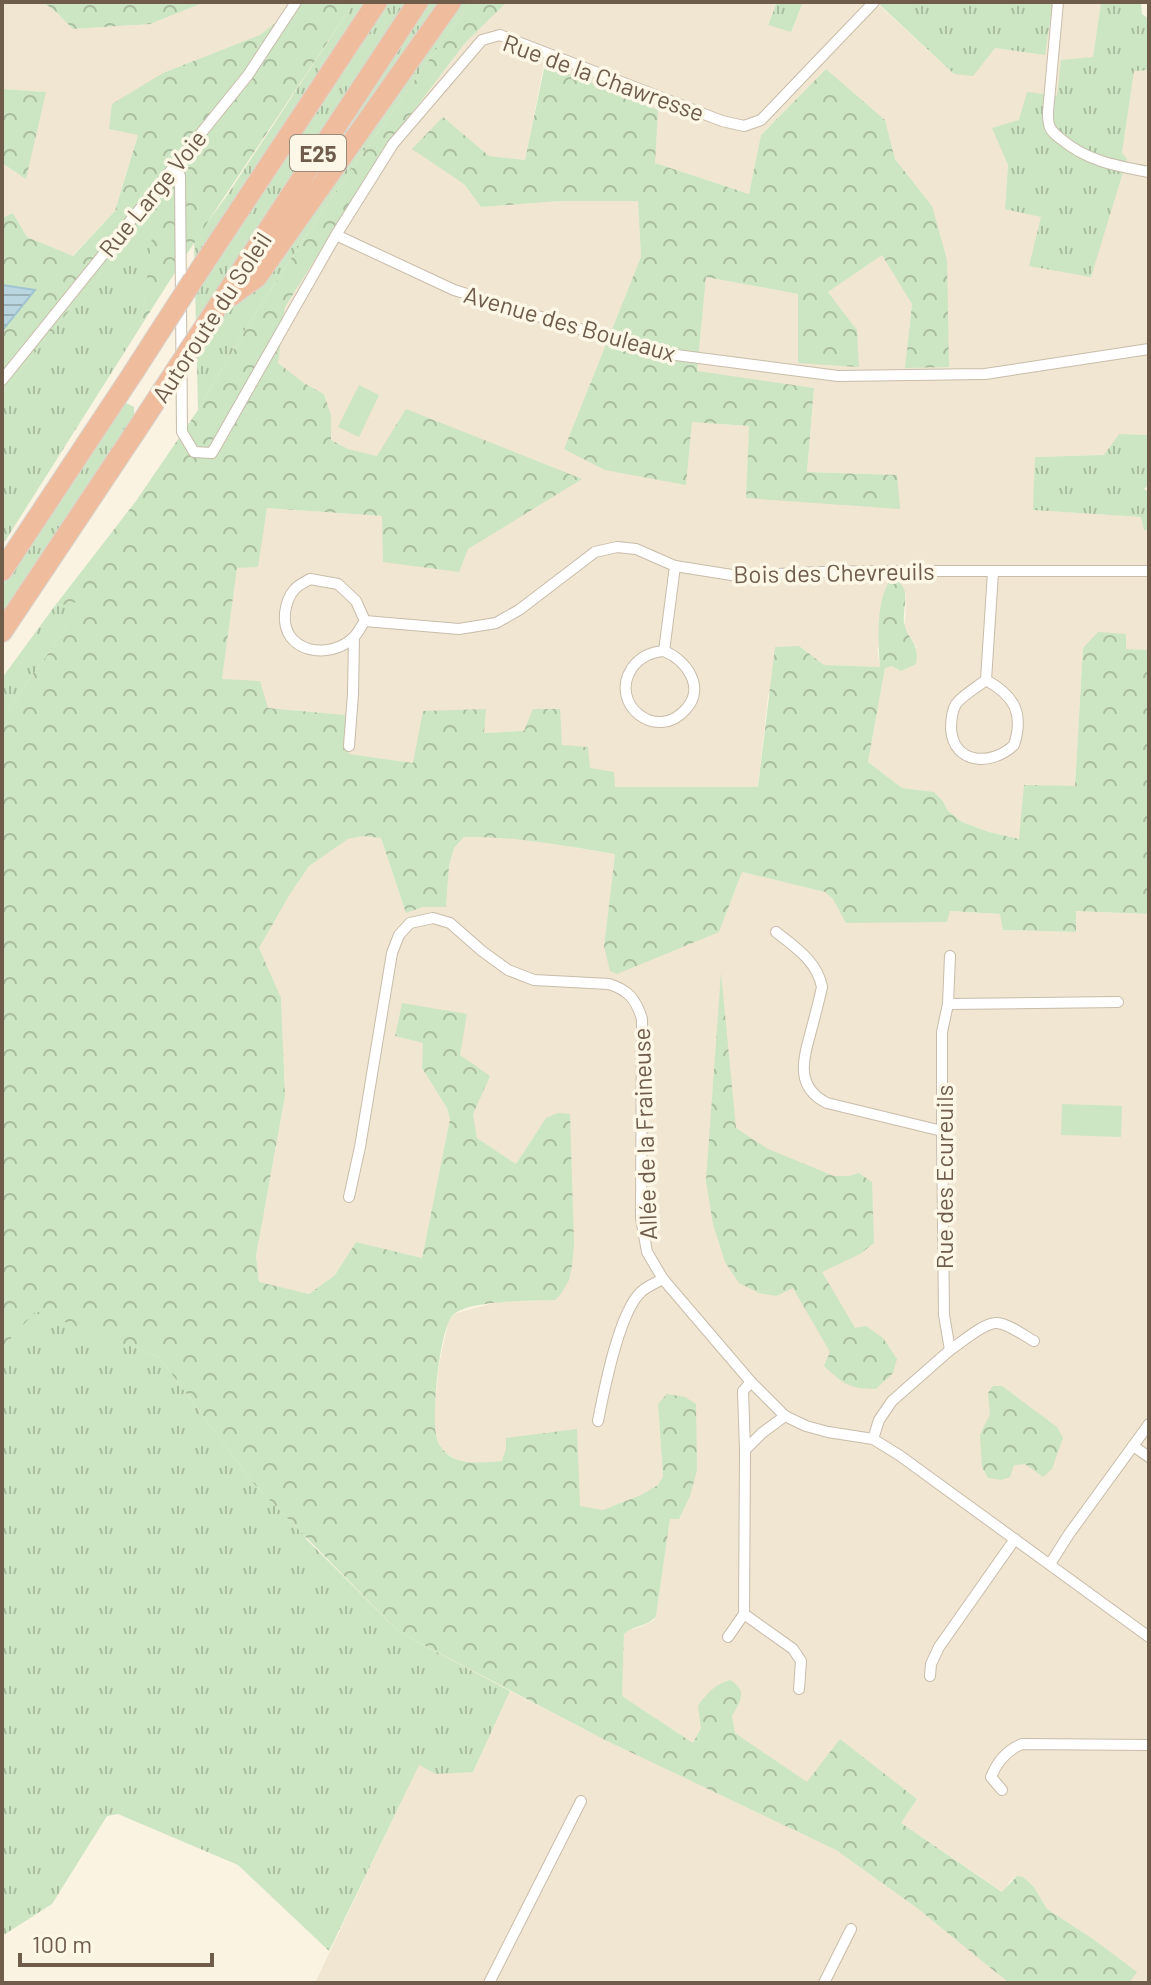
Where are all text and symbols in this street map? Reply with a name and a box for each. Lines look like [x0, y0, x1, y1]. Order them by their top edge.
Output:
street label: Rue de la Chawresse [499, 27, 709, 127]
street label: Rue Large Voie [92, 124, 212, 262]
road number: E25 [290, 135, 346, 171]
street label: Autoroute du Soleil [145, 226, 277, 408]
street label: Avenue des Bouleaux [461, 279, 679, 367]
street label: Bois des Chevreuils [733, 556, 935, 588]
street label: Allée de la Fraineuse [626, 1027, 662, 1241]
street label: Rue des Ecureuils [929, 1085, 958, 1269]
scale bar [20, 1917, 212, 1967]
text: 100 m [32, 1929, 92, 1958]

